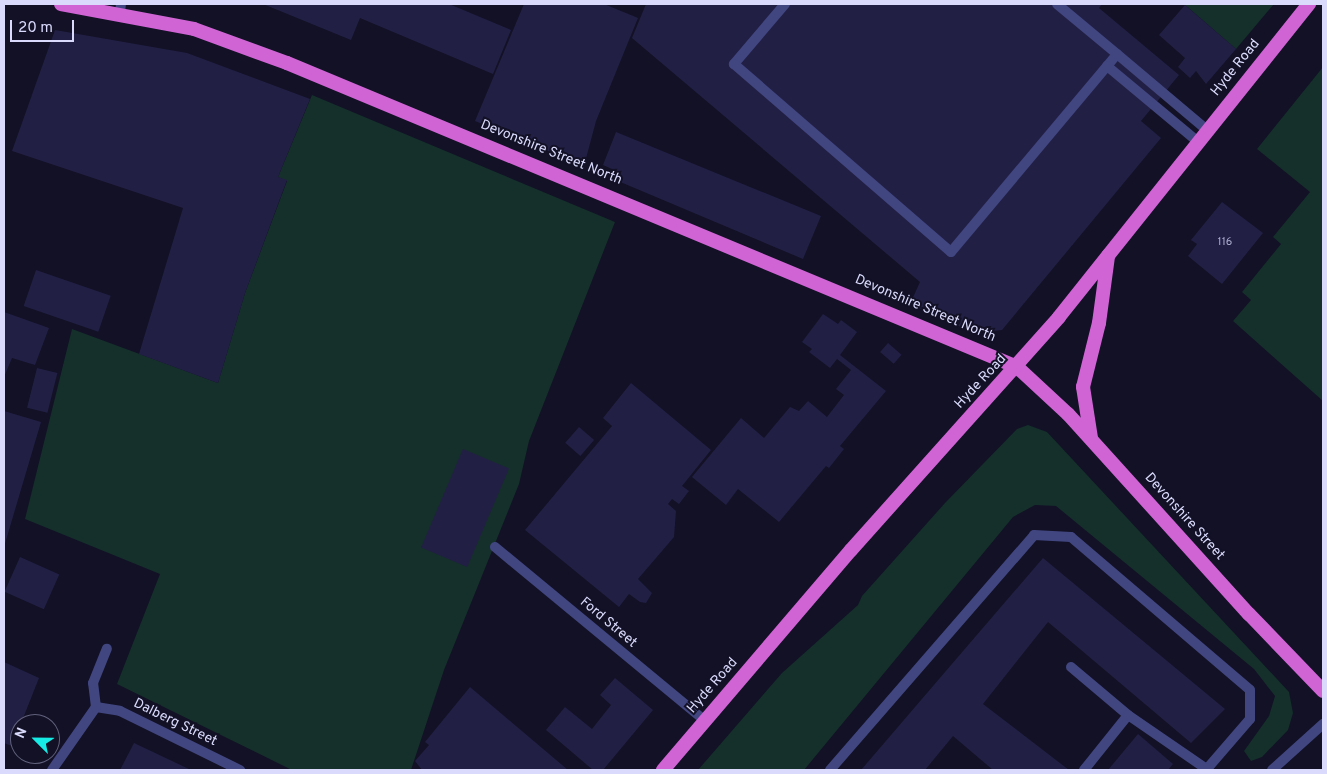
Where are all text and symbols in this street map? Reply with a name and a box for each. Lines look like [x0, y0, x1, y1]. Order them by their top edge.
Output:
scale bar [12, 10, 76, 42]
text: 20 m [18, 19, 53, 38]
street label: Hyde Road [1208, 36, 1264, 100]
street label: Devonshire Street North [478, 117, 624, 189]
house number: 116 [1218, 235, 1232, 249]
street label: Devonshire Street North [852, 272, 998, 346]
street label: Hyde Road [952, 351, 1010, 413]
street label: Devonshire Street [1140, 470, 1228, 564]
street label: Ford Street [576, 594, 640, 652]
street label: Hyde Road [684, 655, 742, 717]
street label: Dalberg Street [130, 696, 220, 750]
north arrow [10, 714, 60, 764]
text: N [12, 725, 31, 741]

